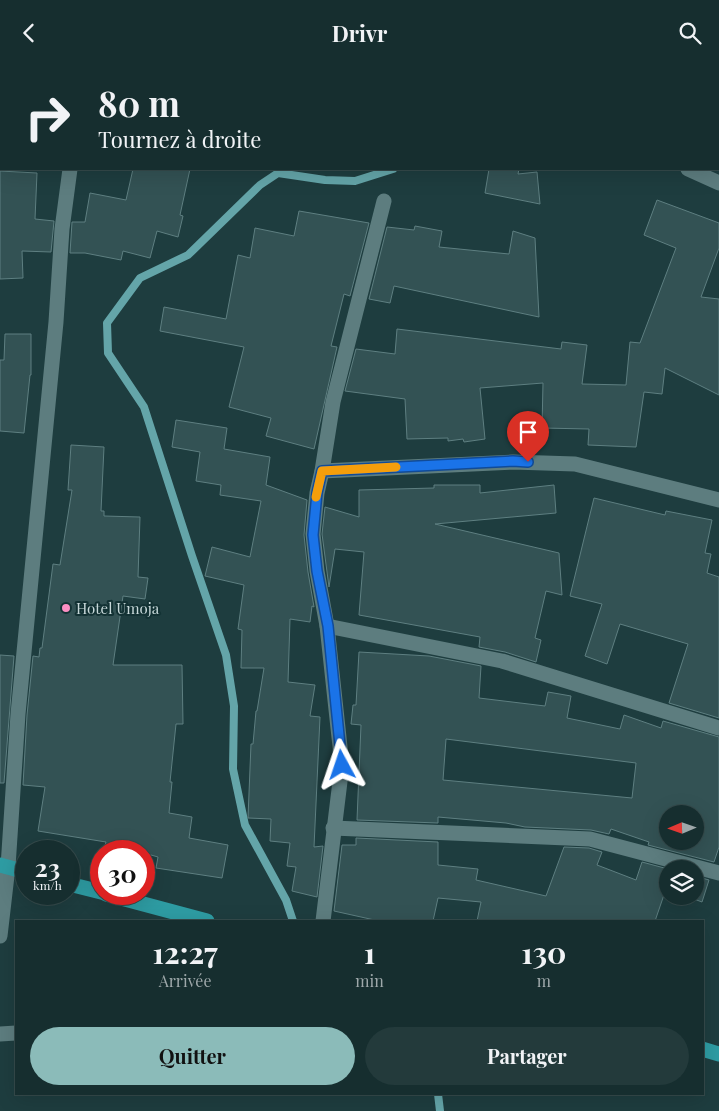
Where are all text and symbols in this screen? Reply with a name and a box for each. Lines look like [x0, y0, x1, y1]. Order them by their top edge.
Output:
text: Drivr [332, 18, 387, 48]
icon: back [15, 19, 43, 47]
icon: search [676, 19, 704, 47]
text: 80 m [98, 79, 180, 126]
icon: right [15, 85, 80, 150]
text: Tournez à droite [98, 124, 261, 154]
pin [507, 411, 549, 462]
icon: arrive [514, 418, 542, 446]
place label: Hotel Umoja [76, 598, 160, 618]
marker: Hotel Umoja [60, 602, 72, 614]
position arrow [315, 738, 367, 790]
north arrow [659, 805, 704, 850]
map controls [659, 805, 704, 905]
speed limit sign: 30 [90, 840, 155, 905]
text: 23 [35, 850, 60, 883]
button: layers [659, 860, 704, 905]
text: km/h [33, 877, 62, 893]
text: 12:27 [153, 932, 218, 972]
text: 1 [364, 932, 375, 972]
text: 130 [521, 932, 566, 972]
text: Arrivée [159, 970, 212, 991]
text: min [355, 970, 384, 991]
text: m [537, 970, 551, 991]
button: Quitter [30, 1027, 355, 1085]
button: Partager [365, 1027, 689, 1085]

